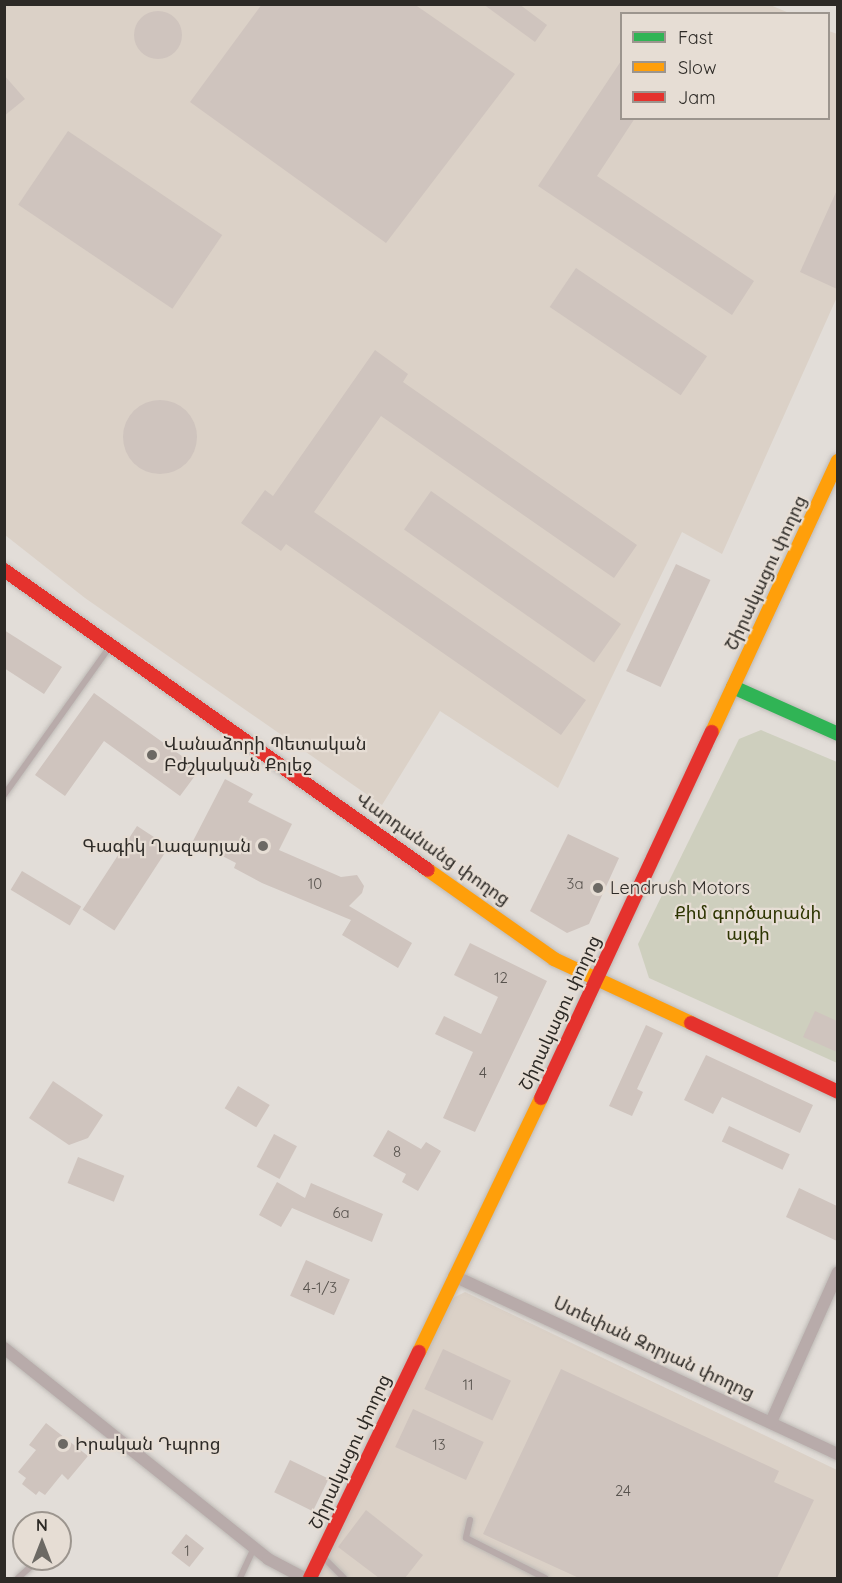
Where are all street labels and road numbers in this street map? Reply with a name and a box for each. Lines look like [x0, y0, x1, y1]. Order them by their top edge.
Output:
street label: Շիրակացու փողոց [721, 492, 811, 654]
street label: Վարդանանց փողոց [352, 788, 514, 910]
street label: Շիրակացու փողոց [515, 932, 605, 1094]
street label: Ստեփան Զորյան փողոց [550, 1292, 758, 1404]
street label: Շիրակացու փողոց [305, 1371, 395, 1533]

